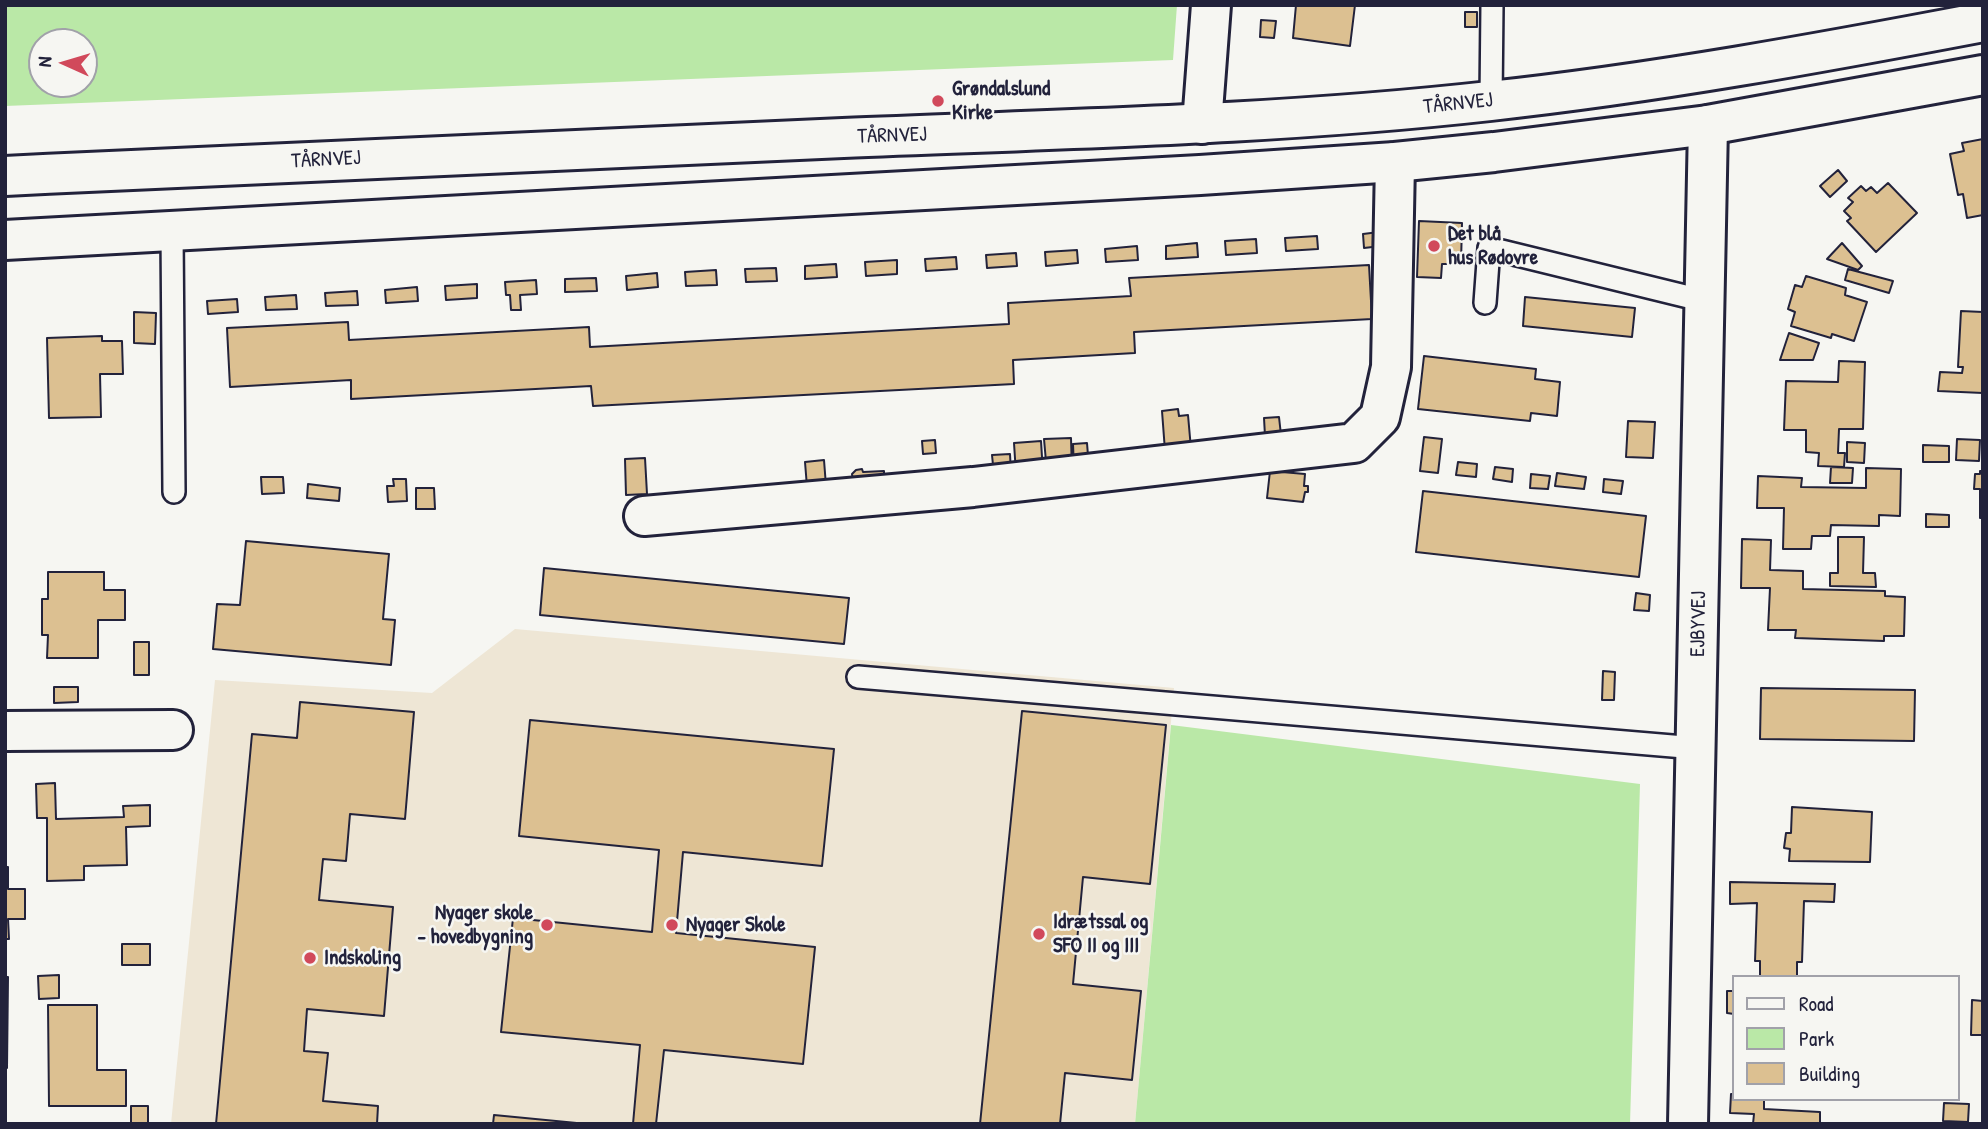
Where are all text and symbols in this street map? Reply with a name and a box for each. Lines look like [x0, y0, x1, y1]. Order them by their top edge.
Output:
north arrow [28, 28, 98, 98]
text: N [31, 56, 57, 68]
place label: Grøndalslund Kirke [952, 76, 1050, 126]
street label: TÅRNVEJ [1422, 88, 1494, 120]
marker: Grøndalslund Kirke [930, 93, 946, 109]
street label: TÅRNVEJ [857, 122, 927, 150]
street label: TÅRNVEJ [291, 146, 361, 174]
place label: Det blå hus Rødovre [1448, 221, 1538, 271]
marker: Det blå hus Rødovre [1426, 238, 1442, 254]
street label: EJBYVEJ [1686, 591, 1712, 657]
place label: Nyager skole - hovedbygning [418, 900, 533, 950]
place label: Idrætssal og SFO II og III [1053, 909, 1148, 959]
place label: Nyager Skole [686, 912, 786, 938]
marker: Nyager skole - hovedbygning [539, 917, 555, 933]
marker: Nyager Skole [664, 917, 680, 933]
marker: Idrætssal og SFO II og III [1031, 926, 1047, 942]
place label: Indskoling [324, 945, 401, 971]
marker: Indskoling [302, 950, 318, 966]
legend [1732, 975, 1960, 1101]
text: Road [1799, 989, 1833, 1018]
text: Park [1799, 1024, 1834, 1053]
text: Building [1799, 1059, 1860, 1088]

